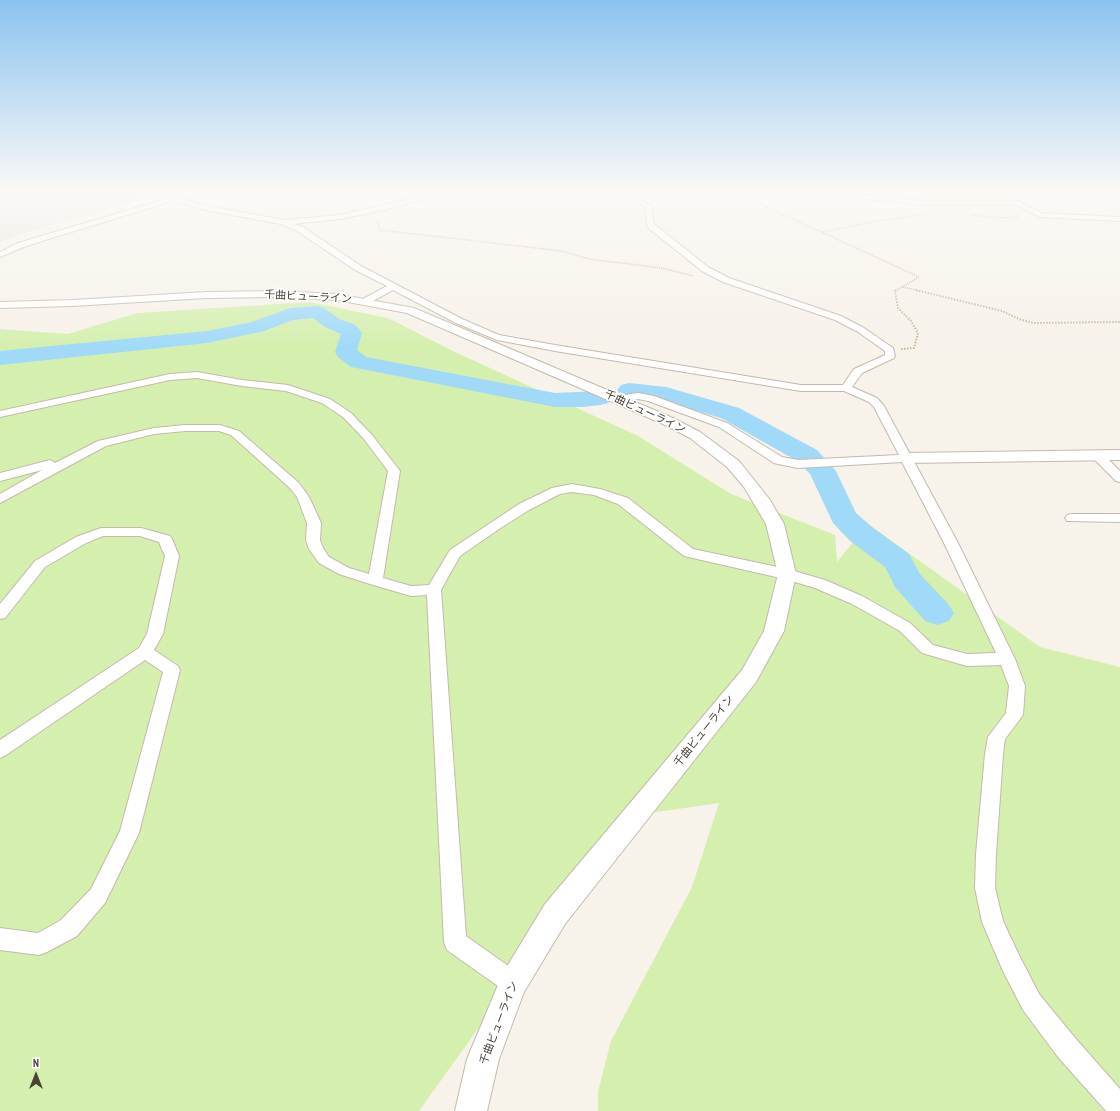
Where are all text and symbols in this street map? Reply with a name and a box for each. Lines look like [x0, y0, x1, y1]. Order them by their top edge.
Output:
street label: 千曲ビューライン [264, 288, 352, 306]
street label: 千曲ビューライン [602, 387, 688, 437]
street label: 千曲ビューライン [671, 693, 737, 769]
street label: 千曲ビューライン [477, 980, 521, 1066]
north arrow [16, 1055, 56, 1095]
text: N [33, 1056, 39, 1070]

